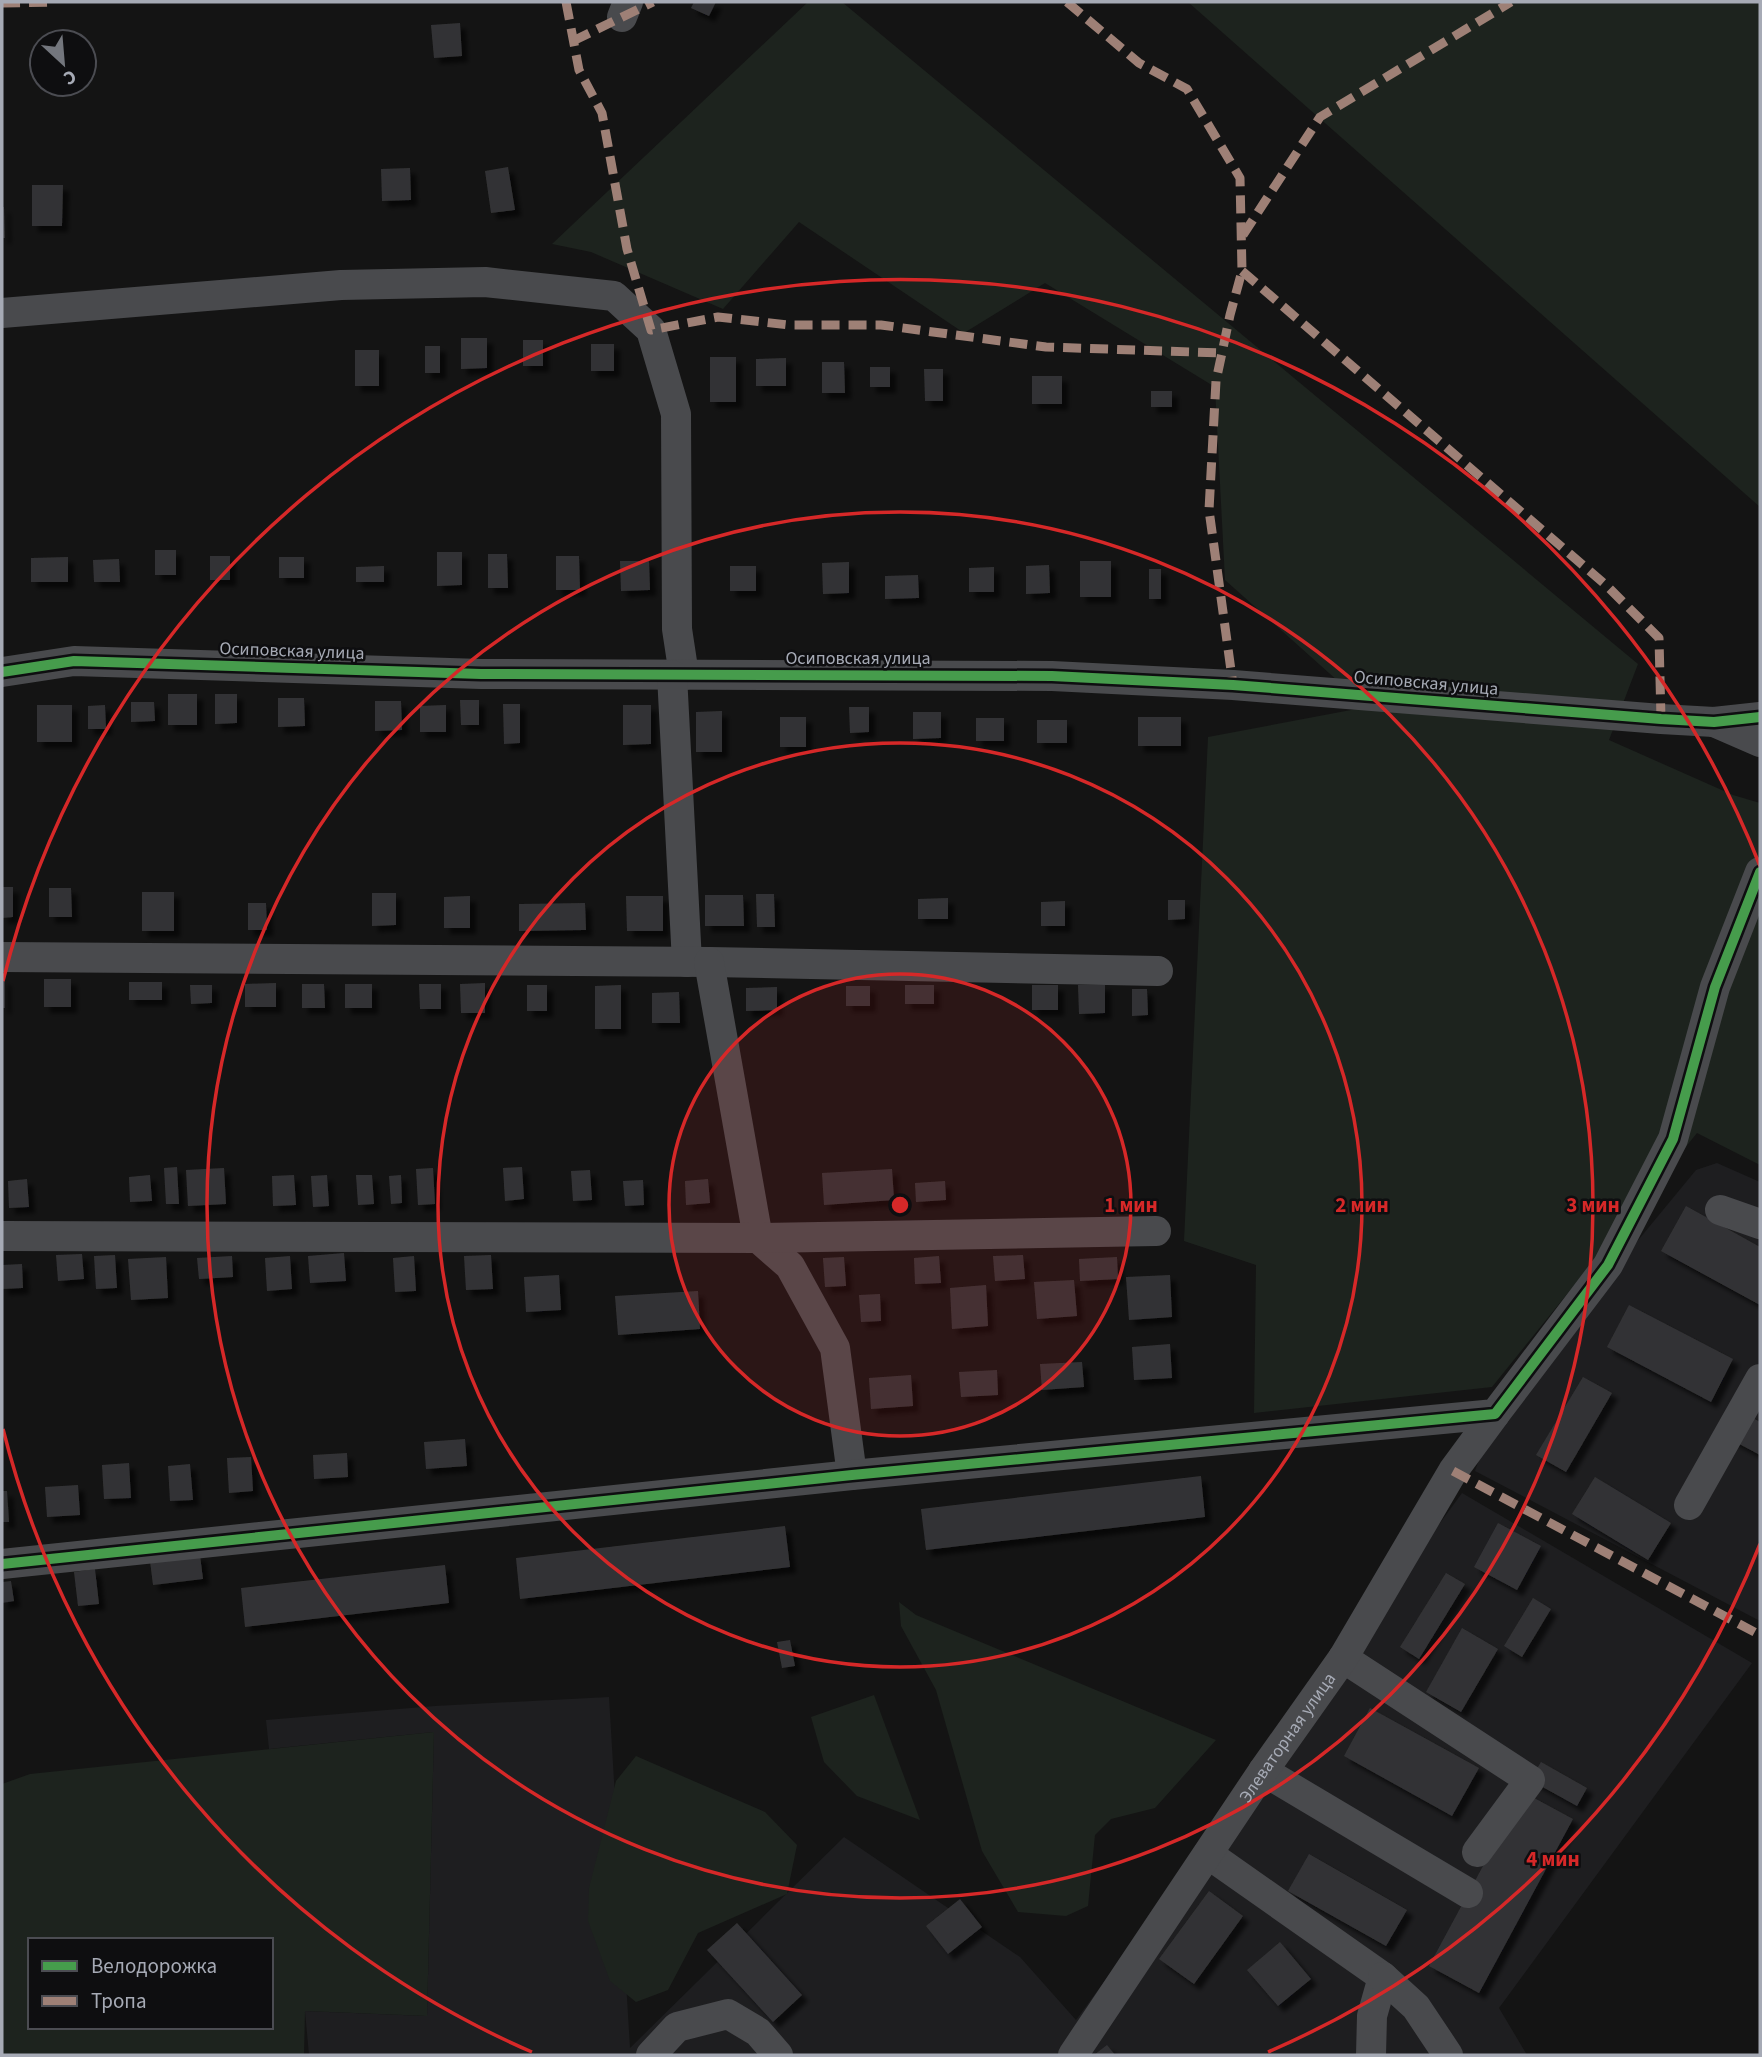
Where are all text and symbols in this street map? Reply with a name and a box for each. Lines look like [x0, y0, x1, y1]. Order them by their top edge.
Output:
north arrow [28, 28, 98, 98]
text: С [59, 62, 81, 91]
street label: Осиповская улица [219, 636, 365, 666]
street label: Осиповская улица [785, 646, 931, 671]
street label: Осиповская улица [1353, 664, 1499, 702]
text: 1 мин [1104, 1190, 1158, 1220]
text: 2 мин [1335, 1190, 1389, 1220]
text: 3 мин [1566, 1190, 1620, 1220]
centre of rings [888, 1193, 912, 1217]
street label: Элеваторная улица [1233, 1667, 1341, 1808]
text: 4 мин [1526, 1844, 1580, 1874]
legend [28, 1938, 273, 2029]
text: Велодорожка [91, 1951, 217, 1981]
text: Тропа [91, 1986, 147, 2016]

